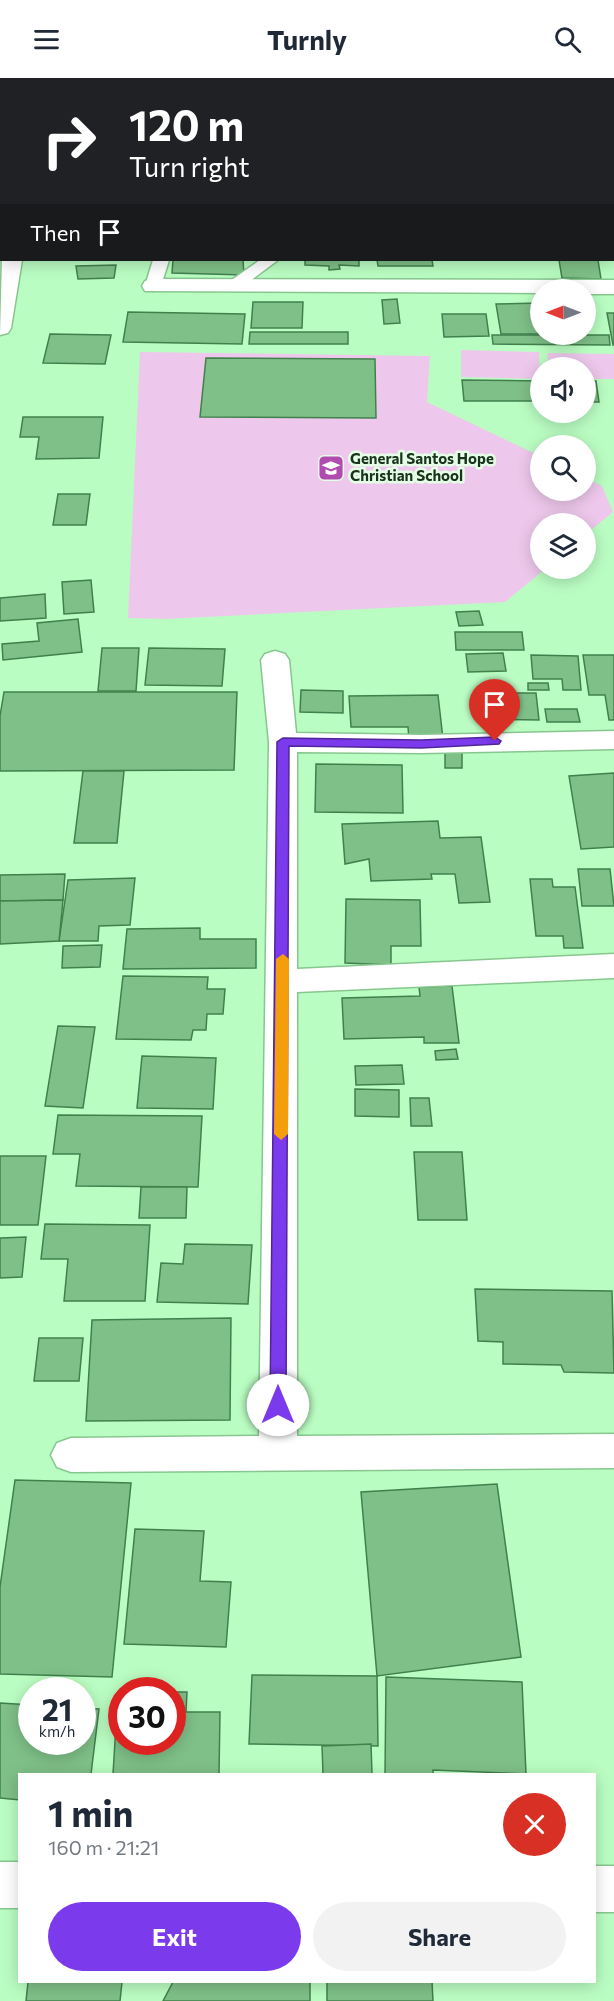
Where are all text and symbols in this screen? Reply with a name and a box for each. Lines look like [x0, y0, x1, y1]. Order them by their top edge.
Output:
icon: menu [30, 23, 63, 56]
text: Turnly [267, 23, 347, 56]
icon: search [551, 23, 584, 56]
text: 120 m [129, 98, 244, 150]
icon: right [30, 102, 108, 180]
text: Turn right [129, 150, 249, 183]
icon: arrive [93, 216, 126, 249]
text: Then [30, 219, 81, 246]
north arrow [530, 279, 596, 345]
map controls [530, 279, 596, 579]
button: sound [530, 357, 596, 423]
button: search [530, 435, 596, 501]
place label: General Santos Hope Christian School [350, 449, 494, 484]
school or university icon: General Santos Hope Christian School [316, 453, 346, 483]
button: layers [530, 513, 596, 579]
pin [469, 679, 520, 741]
icon: arrive [478, 688, 511, 721]
position arrow [246, 1373, 310, 1437]
speed limit sign: 30 [108, 1677, 186, 1755]
text: 21 [42, 1690, 72, 1727]
text: km/h [39, 1722, 75, 1740]
text: 1 min [48, 1790, 133, 1834]
button: close [503, 1793, 566, 1856]
text: 160 m · 21:21 [48, 1835, 159, 1859]
button: Exit [48, 1902, 301, 1971]
button: Share [313, 1902, 566, 1971]

